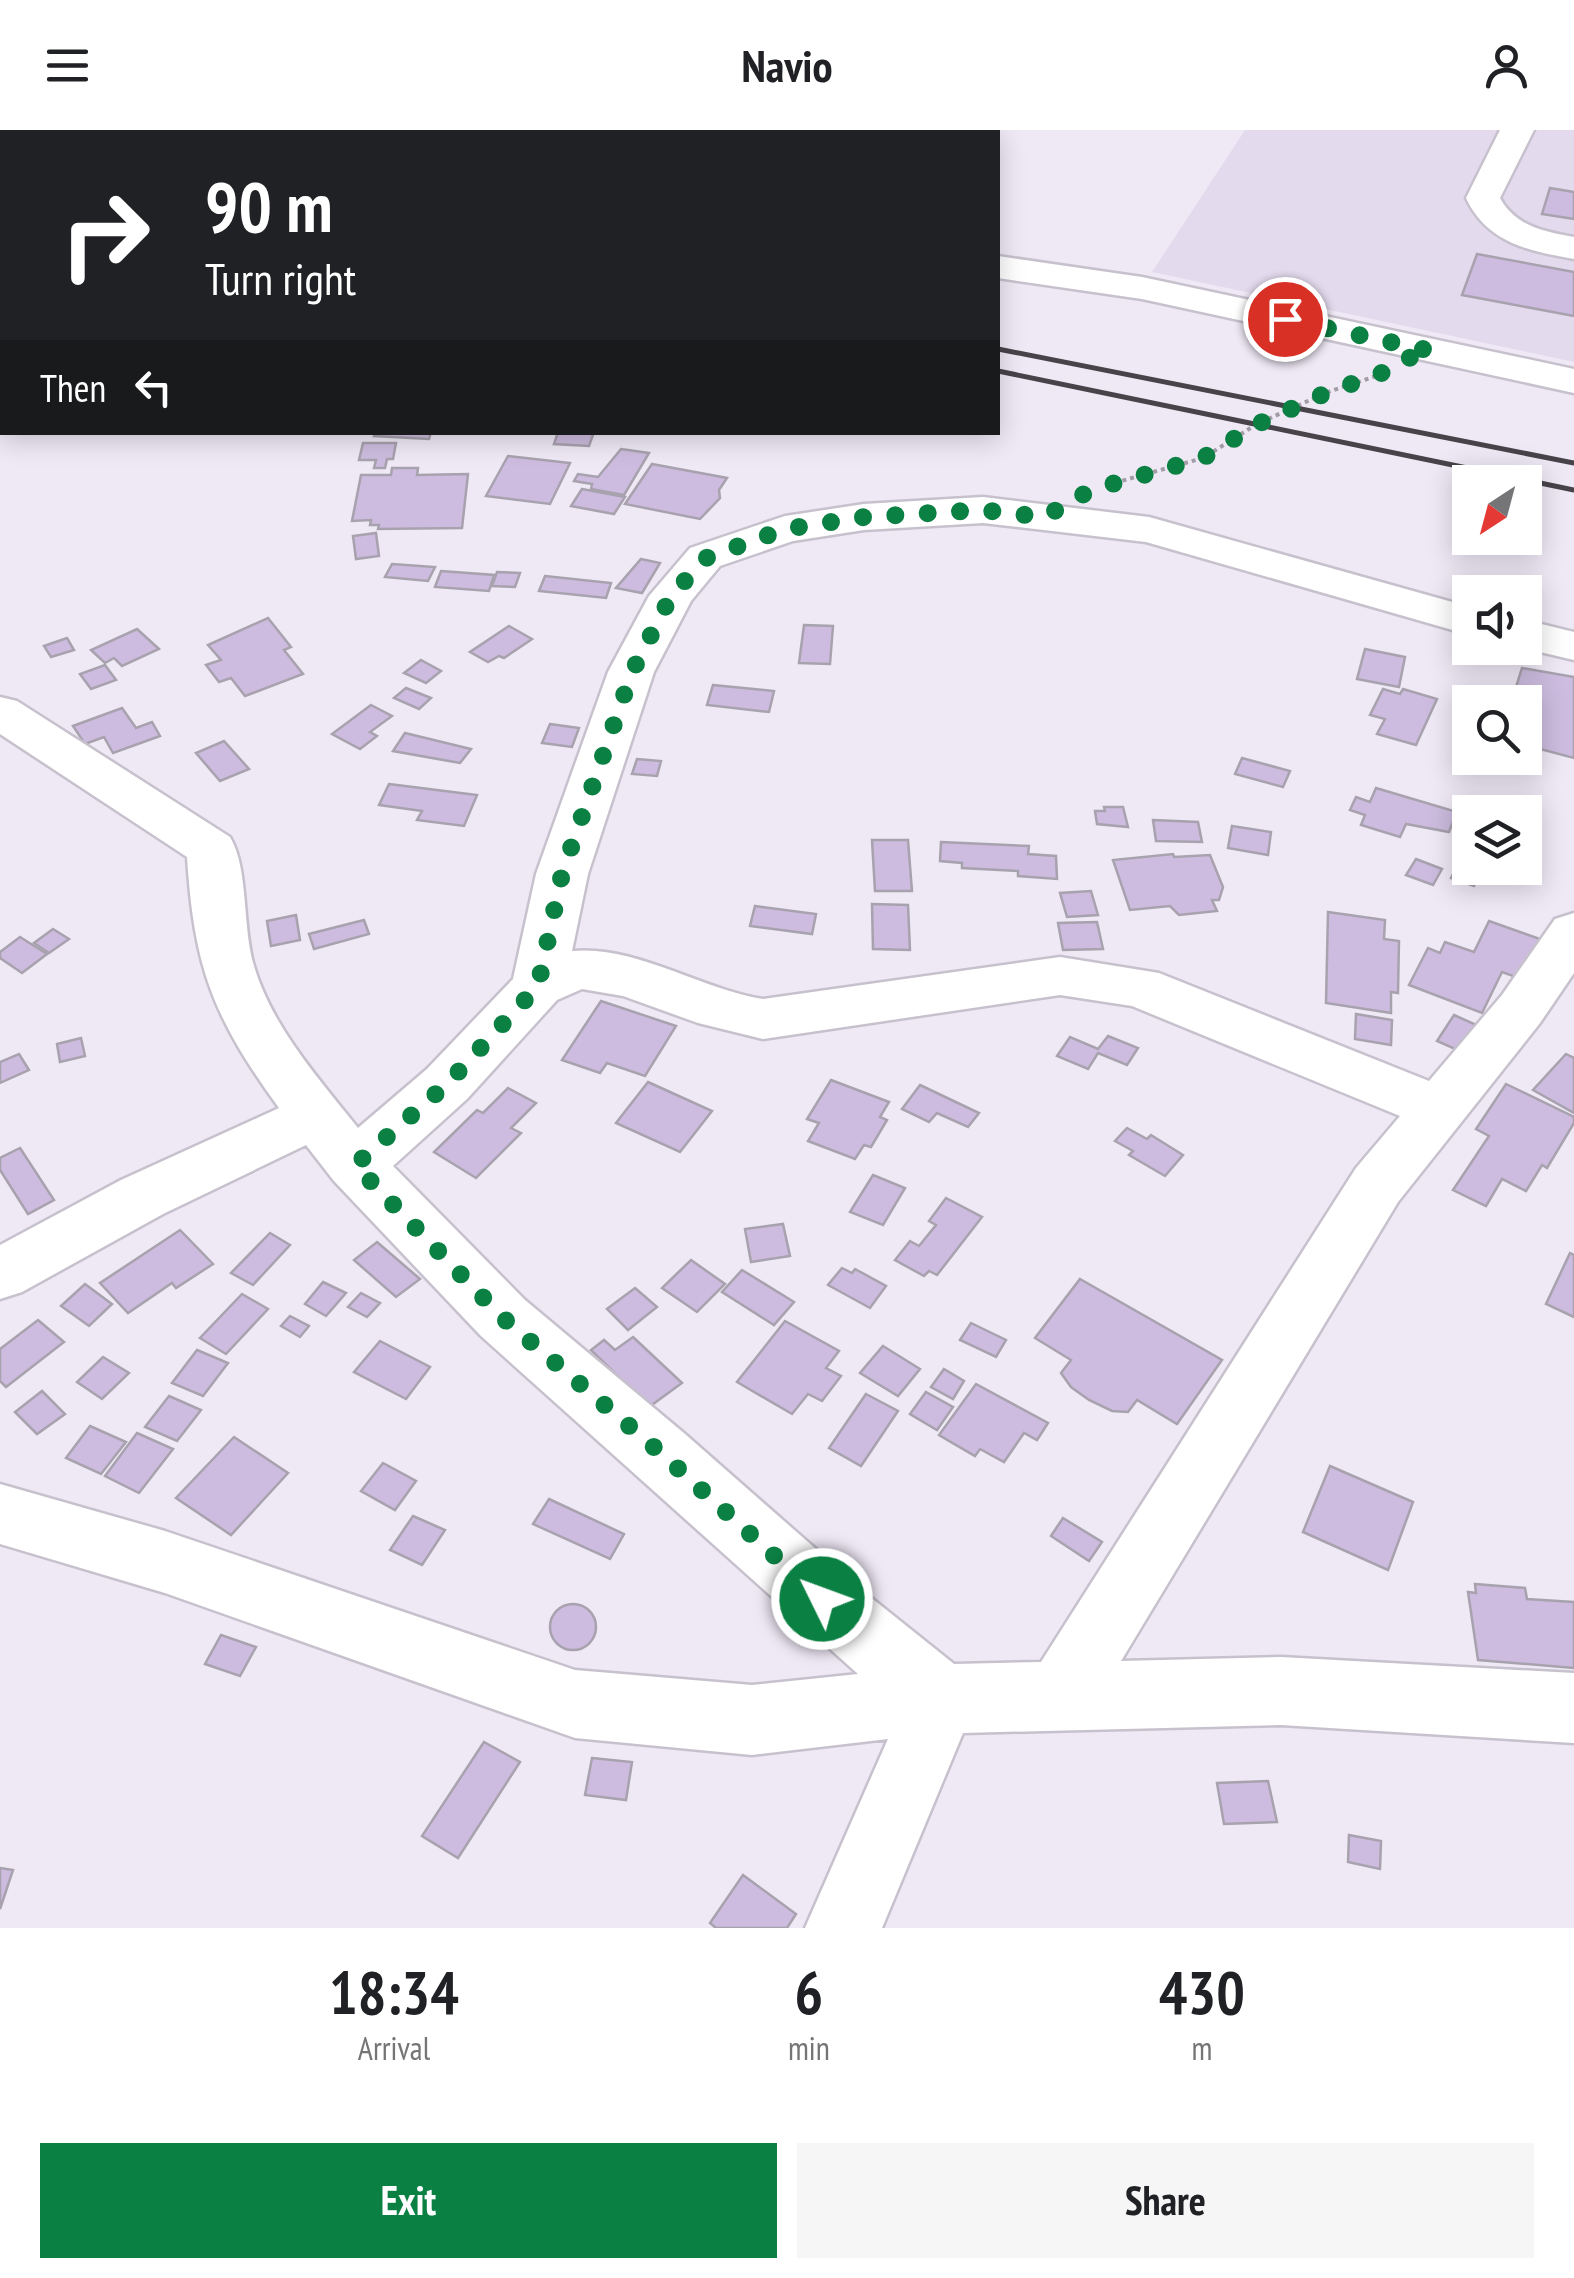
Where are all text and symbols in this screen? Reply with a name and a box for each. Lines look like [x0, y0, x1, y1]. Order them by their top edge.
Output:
text: Navio [742, 36, 833, 94]
icon: menu [40, 38, 95, 93]
icon: person [1479, 38, 1534, 93]
text: 90 m [205, 161, 333, 251]
icon: right [40, 170, 170, 300]
text: Turn right [205, 249, 356, 307]
pin [1243, 277, 1328, 362]
icon: arrive [1258, 292, 1313, 347]
icon: left [126, 360, 181, 415]
text: Then [40, 363, 106, 412]
north arrow [1452, 465, 1542, 555]
map controls [1452, 465, 1542, 885]
button: sound [1452, 575, 1542, 665]
button: search [1452, 685, 1542, 775]
button: layers [1452, 795, 1542, 885]
position arrow [770, 1547, 874, 1651]
text: 18:34 [329, 1953, 459, 2031]
text: 6 [795, 1953, 823, 2031]
text: 430 [1159, 1953, 1245, 2031]
text: Arrival [358, 2027, 430, 2069]
text: min [788, 2027, 830, 2069]
text: m [1191, 2027, 1212, 2069]
button: Exit [40, 2143, 777, 2258]
button: Share [797, 2143, 1534, 2258]

